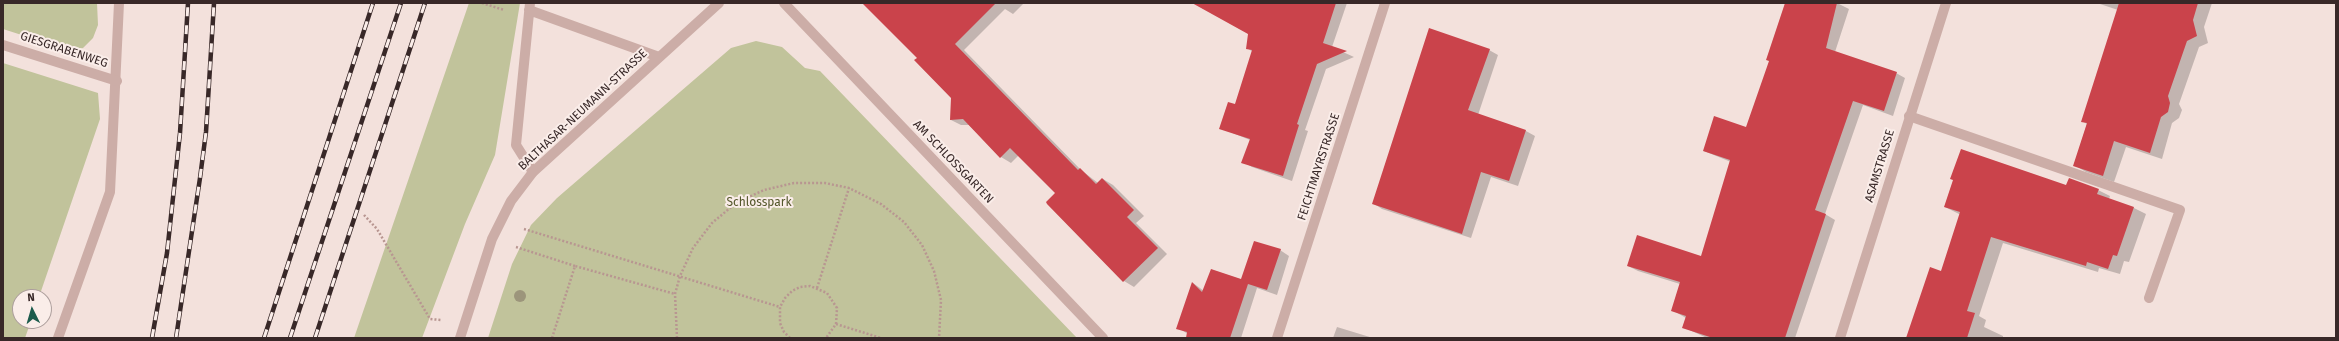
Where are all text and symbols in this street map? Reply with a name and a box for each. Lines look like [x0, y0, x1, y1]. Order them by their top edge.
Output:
street label: GIESGRABENWEG [18, 29, 110, 71]
street label: BALTHASAR-NEUMANN-STRASSE [516, 46, 650, 174]
street label: FEICHTMAYRSTRASSE [1295, 111, 1343, 223]
street label: AM SCHLOSSGARTEN [910, 118, 996, 206]
street label: ASAMSTRASSE [1862, 128, 1898, 204]
park label: Schlosspark [726, 196, 792, 210]
north arrow [12, 289, 52, 329]
text: N [27, 291, 35, 304]

